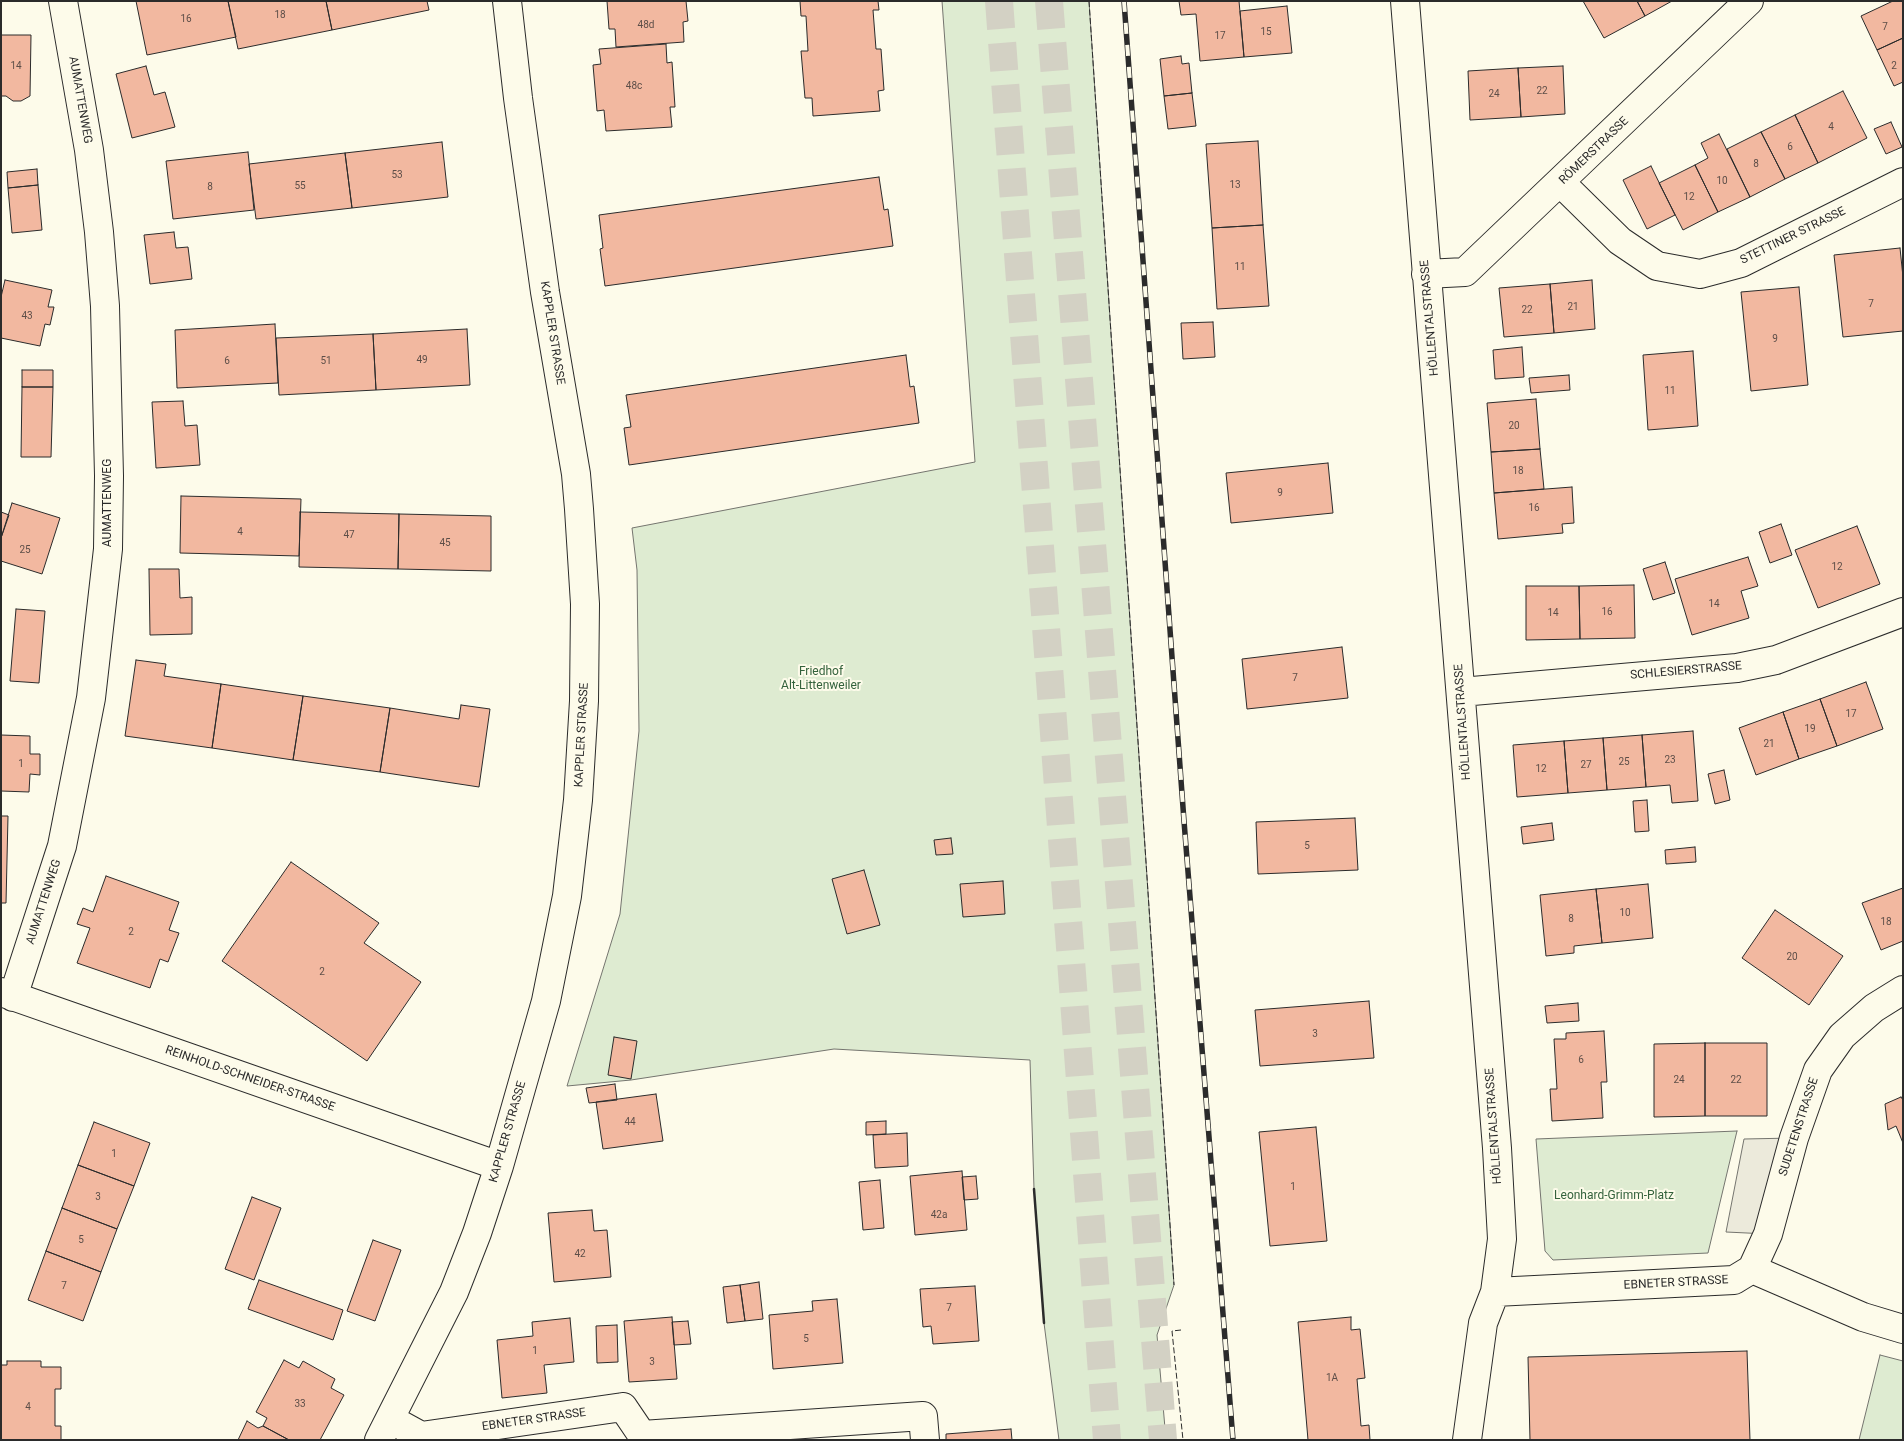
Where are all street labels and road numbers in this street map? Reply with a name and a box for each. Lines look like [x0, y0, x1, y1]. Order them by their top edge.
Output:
street label: AUMATTENWEG [65, 55, 95, 145]
street label: RÖMERSTRASSE [1556, 114, 1632, 188]
street label: STETTINER STRASSE [1738, 204, 1848, 268]
street label: HÖLLENTALSTRASSE [1418, 259, 1442, 377]
street label: KAPPLER STRASSE [537, 280, 567, 386]
street label: AUMATTENWEG [101, 459, 115, 547]
street label: SCHLESIERSTRASSE [1630, 659, 1742, 683]
street label: HÖLLENTALSTRASSE [1452, 663, 1474, 781]
street label: KAPPLER STRASSE [572, 682, 592, 788]
street label: AUMATTENWEG [23, 858, 65, 946]
street label: REINHOLD-SCHNEIDER-STRASSE [163, 1043, 337, 1115]
street label: HÖLLENTALSTRASSE [1483, 1067, 1505, 1185]
street label: SUDETENSTRASSE [1776, 1076, 1822, 1178]
street label: KAPPLER STRASSE [487, 1080, 529, 1184]
street label: EBNETER STRASSE [1623, 1273, 1729, 1293]
street label: EBNETER STRASSE [481, 1406, 587, 1434]

